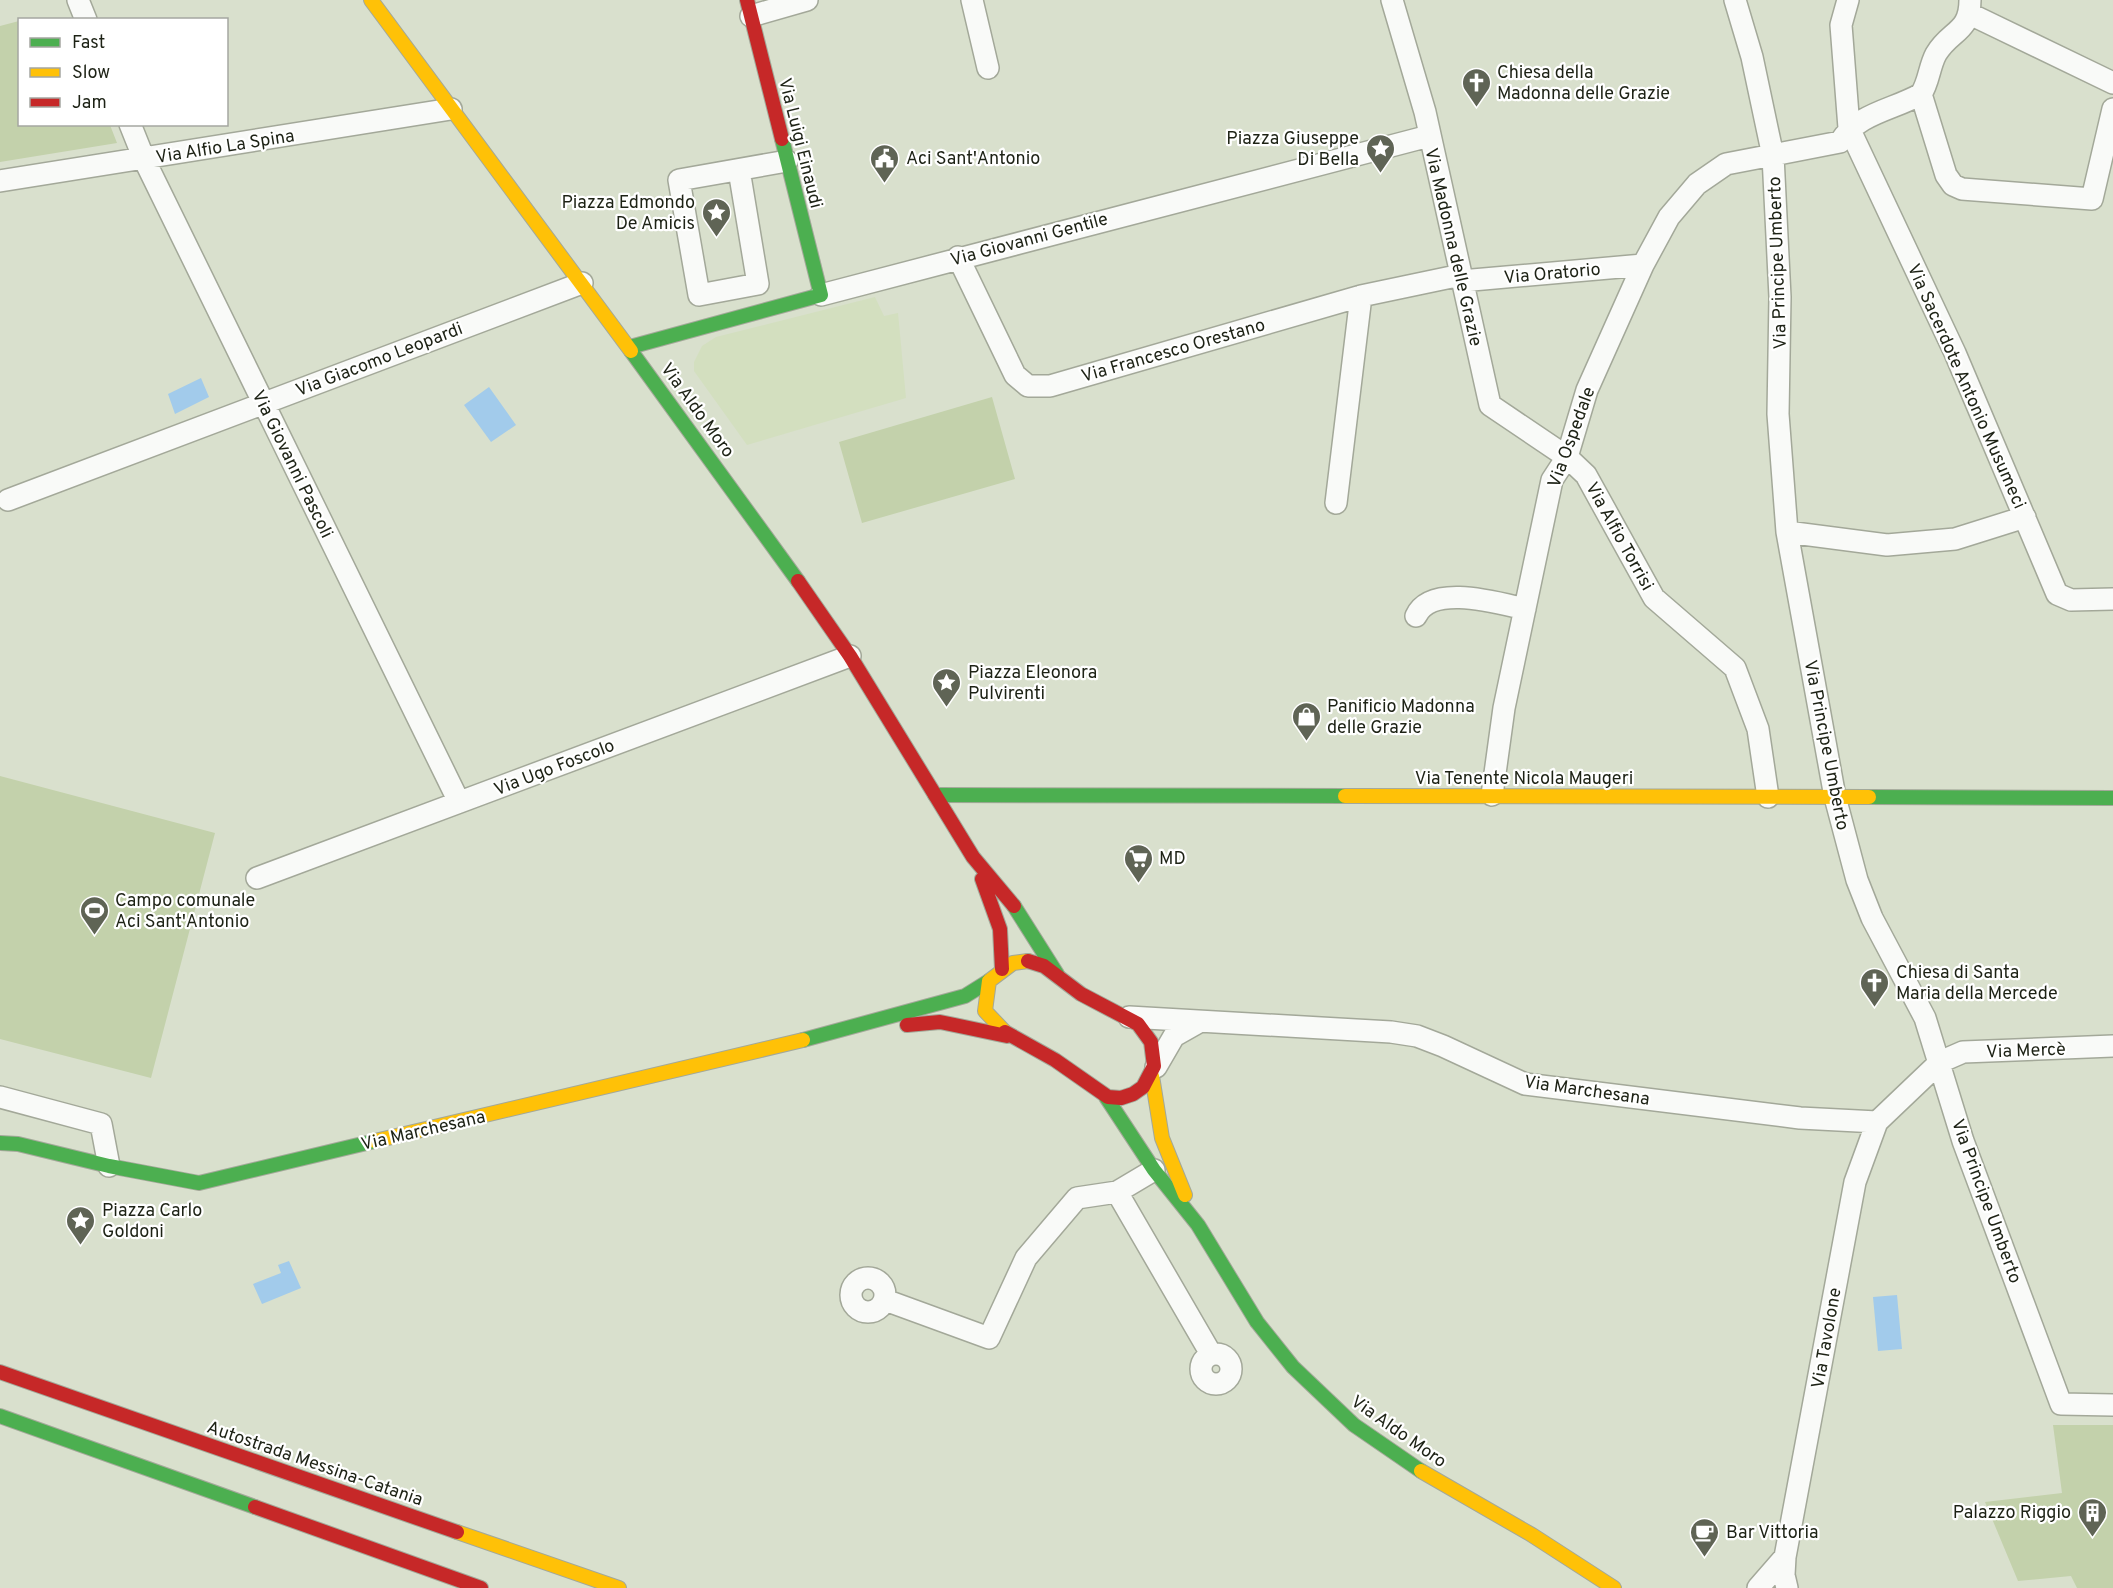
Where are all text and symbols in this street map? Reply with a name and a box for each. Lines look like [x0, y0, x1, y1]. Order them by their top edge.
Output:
legend [18, 18, 228, 126]
text: Fast [72, 32, 105, 55]
text: Slow [72, 62, 110, 85]
place label: Chiesa della Madonna delle Grazie [1497, 62, 1670, 106]
church icon: Chiesa della Madonna delle Grazie [1460, 66, 1492, 108]
street label: Via Luigi Einaudi [772, 76, 827, 211]
text: Jam [72, 92, 107, 115]
street label: Via Alfio La Spina [154, 125, 296, 170]
place label: Piazza Giuseppe Di Bella [1226, 128, 1359, 172]
place icon: Piazza Giuseppe Di Bella [1364, 132, 1396, 174]
public building icon: Aci Sant'Antonio [869, 142, 901, 184]
street label: Via Madonna delle Grazie [1418, 146, 1487, 349]
place label: Aci Sant'Antonio [906, 148, 1040, 171]
street label: Via Principe Umberto [1764, 176, 1793, 350]
place label: Piazza Edmondo De Amicis [561, 192, 695, 236]
place icon: Piazza Edmondo De Amicis [700, 196, 732, 238]
street label: Via Giovanni Gentile [948, 208, 1111, 273]
street label: Via Oratorio [1503, 259, 1602, 290]
street label: Via Sacerdote Antonio Musumeci [1901, 261, 2030, 513]
street label: Via Francesco Orestano [1079, 314, 1268, 389]
street label: Via Giacomo Leopardi [293, 318, 466, 403]
street label: Via Aldo Moro [655, 359, 739, 463]
street label: Via Ospedale [1544, 384, 1601, 491]
street label: Via Giovanni Pascoli [246, 387, 337, 542]
street label: Via Alfio Torrisi [1579, 478, 1658, 595]
street label: Via Principe Umberto [1798, 658, 1853, 832]
place label: Piazza Eleonora Pulvirenti [968, 662, 1097, 706]
place icon: Piazza Eleonora Pulvirenti [931, 666, 963, 708]
place label: Panificio Madonna delle Grazie [1327, 696, 1475, 740]
shop icon: Panificio Madonna delle Grazie [1290, 700, 1322, 742]
street label: Via Ugo Foscolo [491, 735, 618, 802]
street label: Via Tenente Nicola Maugeri [1415, 768, 1633, 791]
supermarket icon: MD [1122, 842, 1154, 884]
place label: MD [1159, 848, 1186, 871]
place label: Campo comunale Aci Sant'Antonio [115, 890, 255, 934]
sports icon: Campo comunale Aci Sant'Antonio [78, 894, 110, 936]
place label: Chiesa di Santa Maria della Mercede [1896, 962, 2058, 1006]
church icon: Chiesa di Santa Maria della Mercede [1859, 966, 1891, 1008]
street label: Via Mercè [1986, 1039, 2066, 1064]
street label: Via Marchesana [1522, 1071, 1651, 1112]
street label: Via Marchesana [359, 1106, 488, 1157]
street label: Via Principe Umberto [1945, 1116, 2026, 1287]
place label: Piazza Carlo Goldoni [102, 1200, 202, 1244]
place icon: Piazza Carlo Goldoni [65, 1204, 97, 1246]
street label: Via Tavolone [1807, 1286, 1848, 1390]
street label: Via Aldo Moro [1346, 1391, 1450, 1474]
street label: Autostrada Messina-Catania [203, 1417, 426, 1512]
building icon: Palazzo Riggio [2076, 1496, 2108, 1538]
place label: Palazzo Riggio [1953, 1502, 2071, 1525]
cafe icon: Bar Vittoria [1689, 1516, 1721, 1558]
place label: Bar Vittoria [1726, 1522, 1819, 1545]

